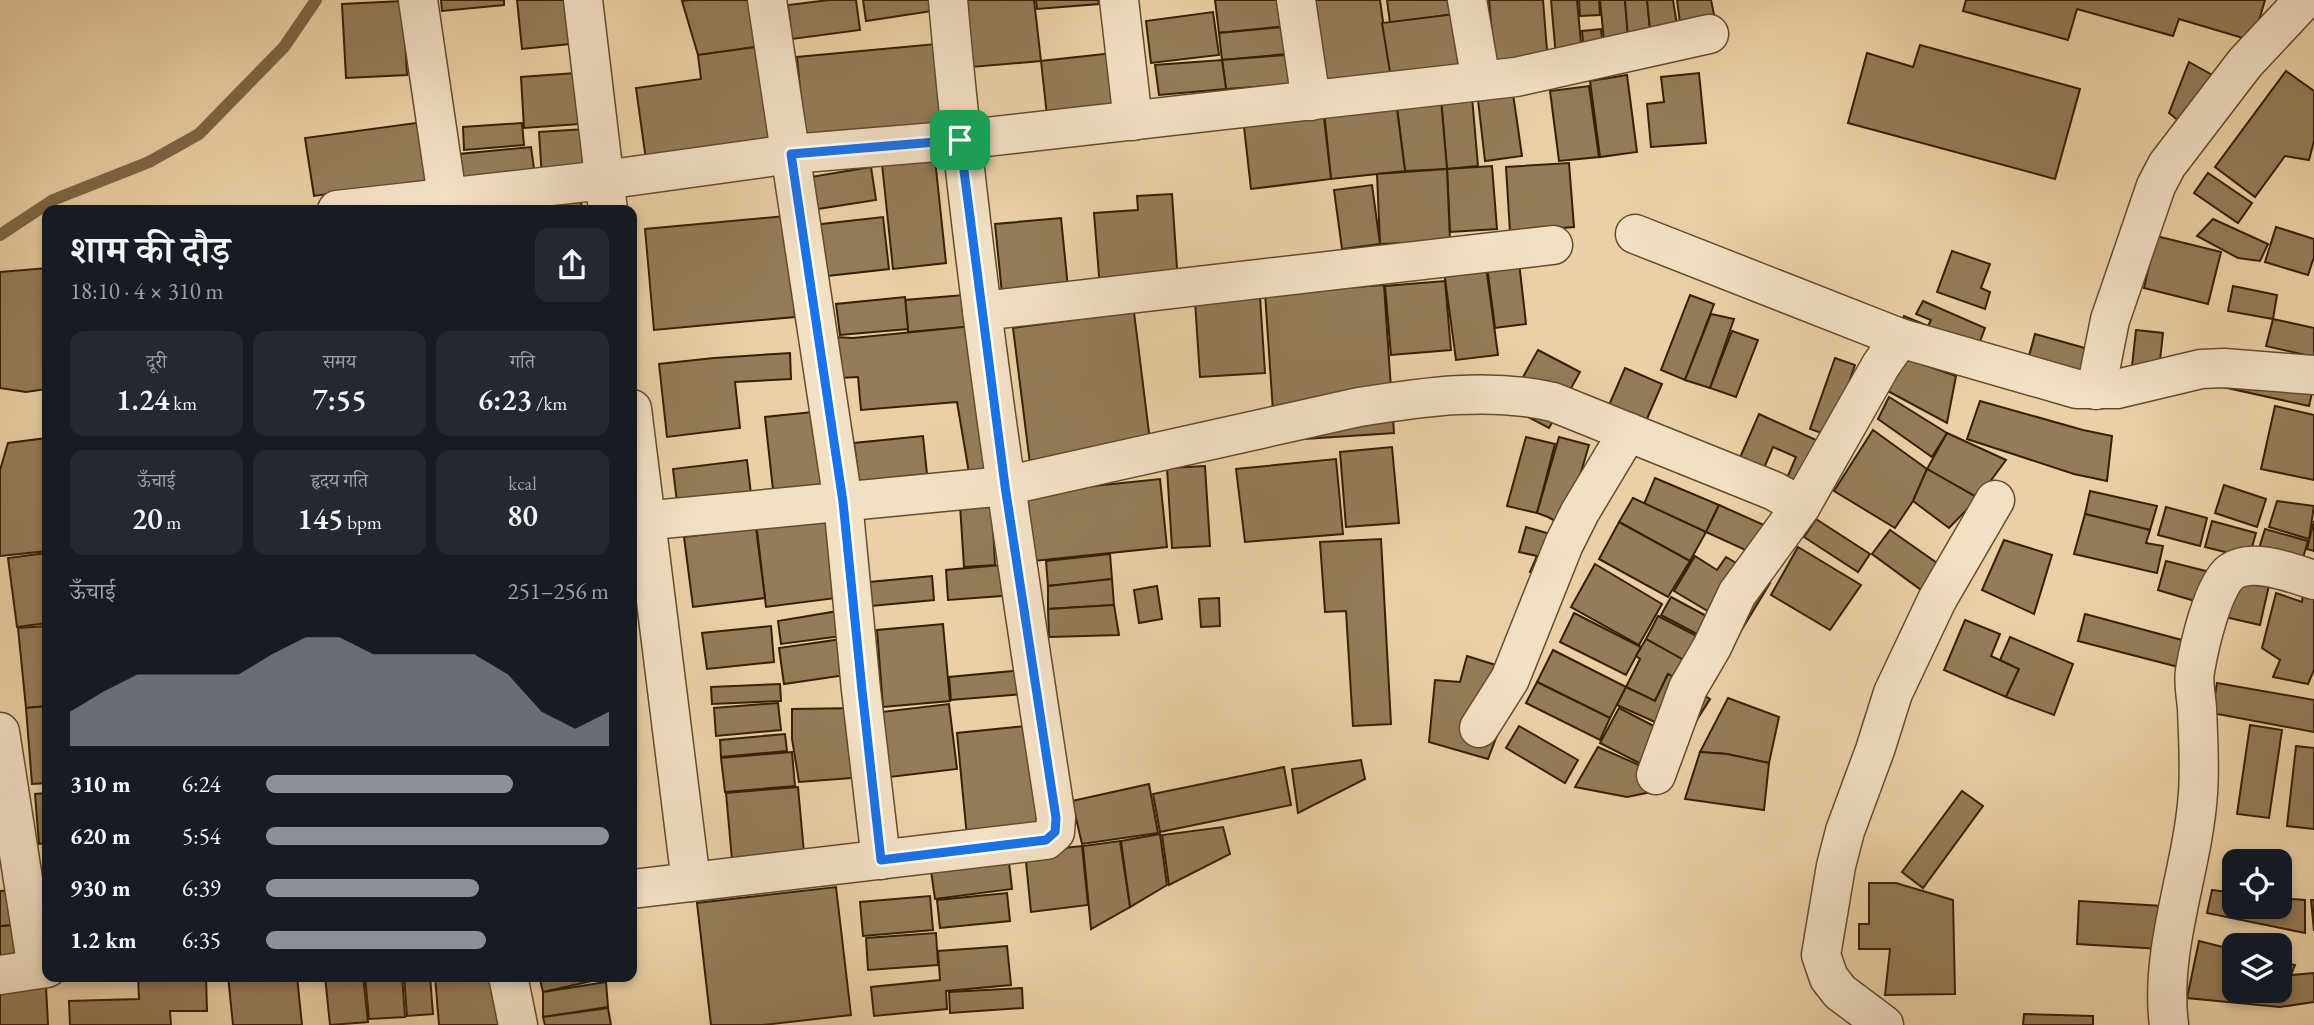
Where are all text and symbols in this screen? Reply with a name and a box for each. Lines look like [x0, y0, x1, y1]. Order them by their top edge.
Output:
pin [930, 110, 990, 170]
icon: arrive [941, 121, 979, 159]
text: शाम की दौड़ [70, 225, 230, 274]
button: share [535, 228, 609, 302]
text: 18:10 · 4 × 310 m [70, 276, 223, 306]
text: दूरी [146, 349, 167, 374]
text: समय [323, 349, 356, 374]
text: गति [510, 349, 535, 374]
text: 1.24 [116, 380, 169, 419]
text: 7:55 [312, 380, 367, 419]
text: 6:23 [478, 380, 532, 419]
text: km [169, 391, 197, 416]
text: /km [532, 391, 567, 416]
text: ऊँचाई [138, 468, 175, 493]
text: हृदय गति [311, 468, 368, 493]
text: kcal [508, 471, 537, 496]
text: 80 [507, 496, 538, 535]
text: 20 [132, 499, 163, 538]
text: 145 [297, 499, 343, 538]
text: m [163, 510, 181, 535]
text: bpm [343, 510, 382, 535]
text: ऊँचाई [70, 576, 115, 606]
text: 251–256 m [508, 576, 609, 606]
text: 310 m [70, 769, 131, 799]
text: 6:24 [182, 769, 221, 799]
text: 620 m [70, 821, 131, 851]
text: 5:54 [182, 821, 221, 851]
map controls [2222, 849, 2292, 1003]
button: locate [2222, 849, 2292, 919]
text: 930 m [70, 873, 131, 903]
text: 6:39 [182, 873, 221, 903]
text: 1.2 km [70, 925, 137, 955]
text: 6:35 [182, 925, 221, 955]
button: layers [2222, 933, 2292, 1003]

